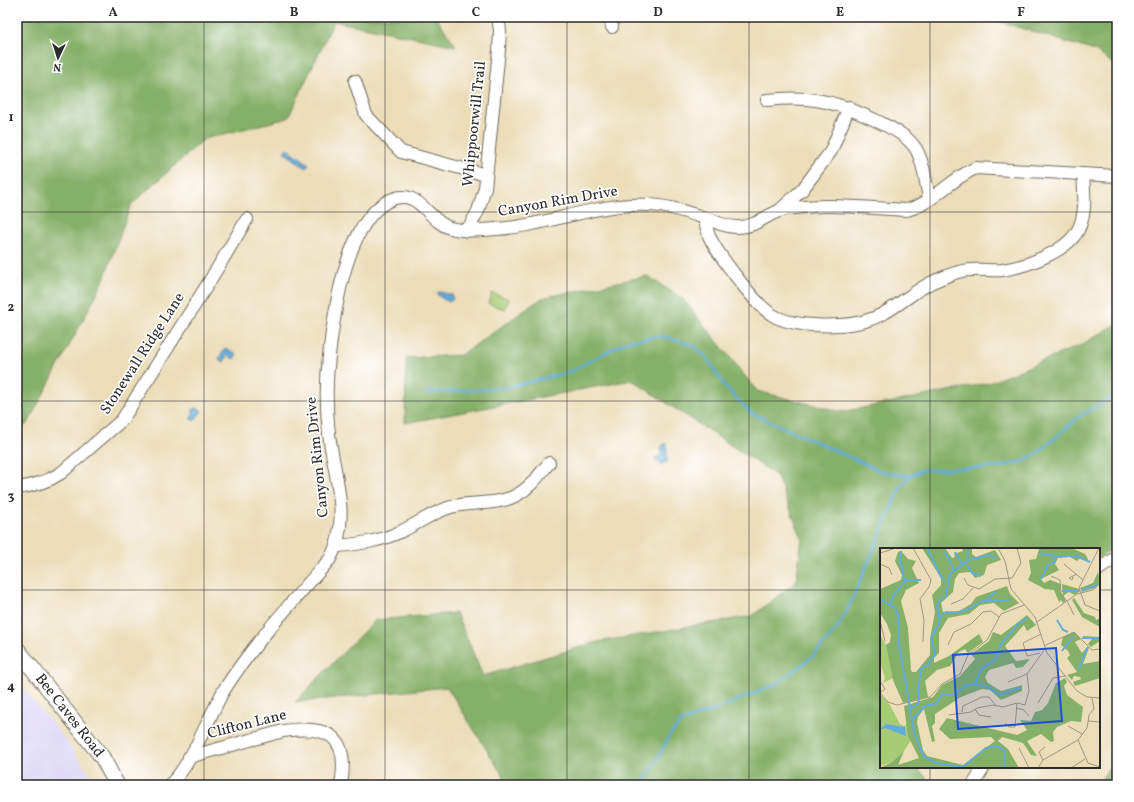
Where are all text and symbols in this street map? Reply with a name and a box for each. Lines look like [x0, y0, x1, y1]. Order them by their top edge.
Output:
text: A [108, 4, 118, 22]
text: B [290, 4, 299, 22]
text: C [472, 4, 480, 22]
text: D [653, 4, 663, 22]
text: E [836, 4, 844, 22]
text: F [1017, 4, 1025, 22]
north arrow [38, 38, 78, 78]
text: N [53, 59, 62, 74]
street label: Whippoorwill Trail [458, 60, 492, 188]
text: 1 [8, 109, 14, 127]
street label: Canyon Rim Drive [496, 181, 620, 223]
street label: Stonewall Ridge Lane [96, 289, 190, 419]
text: 2 [8, 299, 15, 317]
street label: Canyon Rim Drive [301, 396, 335, 518]
text: 3 [8, 488, 15, 506]
inset map [880, 548, 1100, 768]
street label: Bee Caves Road [29, 670, 109, 762]
text: 4 [7, 678, 15, 696]
street label: Clifton Lane [205, 705, 289, 745]

